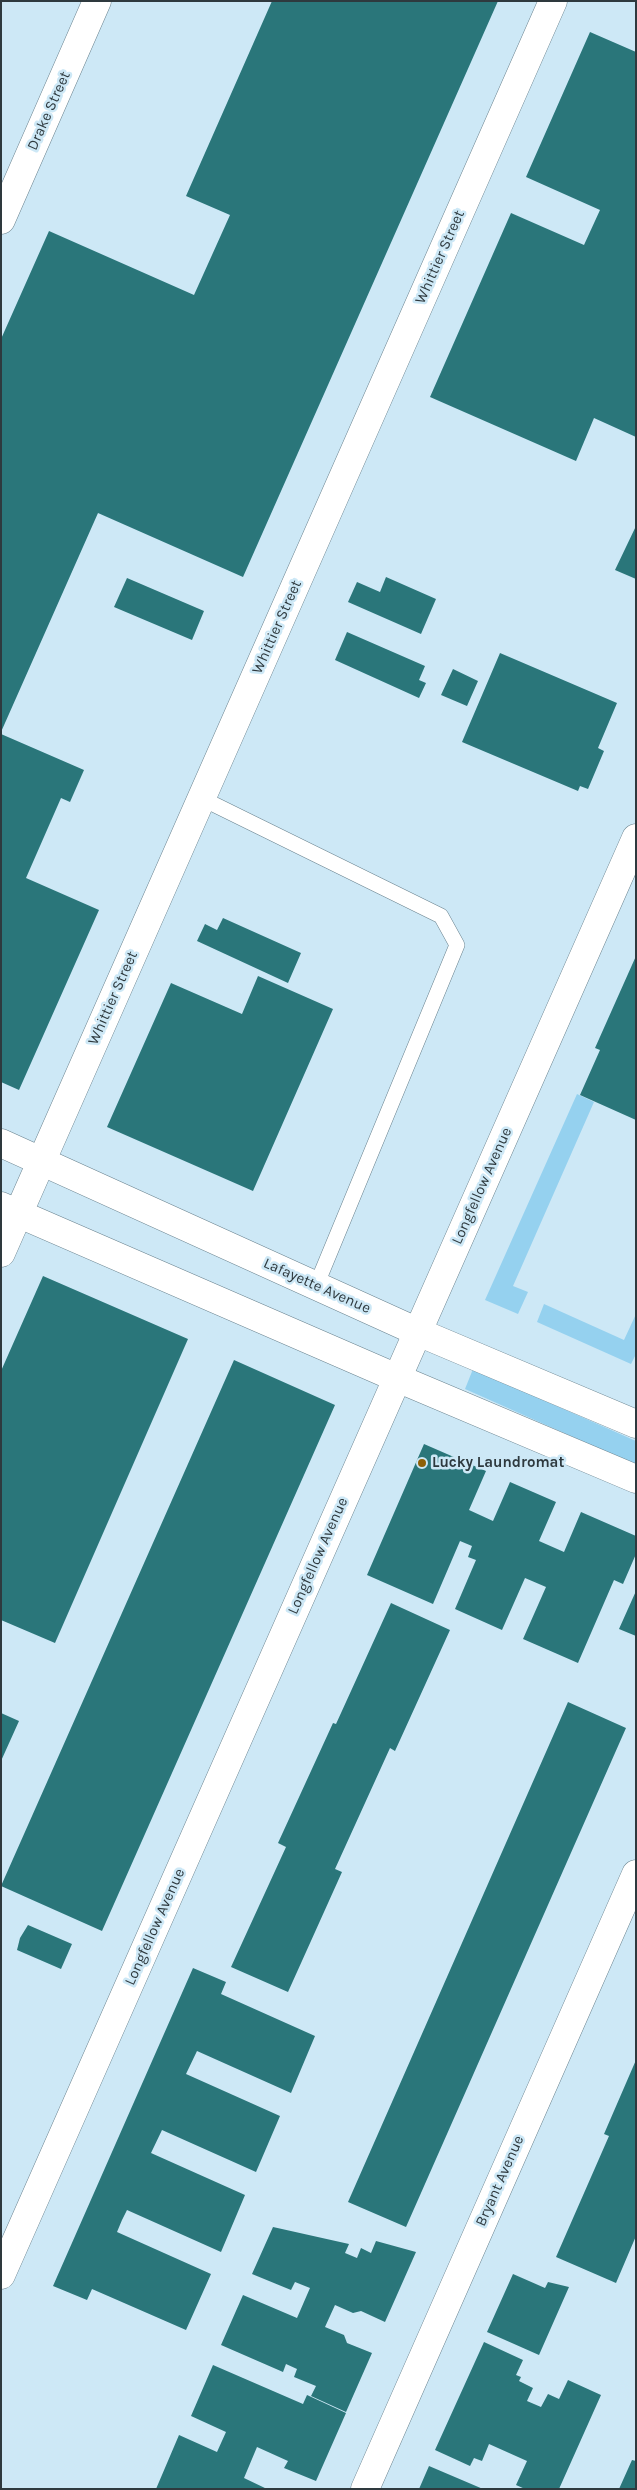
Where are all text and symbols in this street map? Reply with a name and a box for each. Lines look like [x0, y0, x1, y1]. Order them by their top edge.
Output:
street label: Drake Street [24, 69, 74, 153]
street label: Whittier Street [411, 207, 469, 307]
street label: Whittier Street [248, 577, 306, 677]
street label: Whittier Street [84, 948, 142, 1048]
street label: Longfellow Avenue [448, 1125, 516, 1247]
street label: Lafayette Avenue [261, 1254, 373, 1318]
place label: Lucky Laundromat [432, 1454, 564, 1472]
marker: Lucky Laundromat [416, 1457, 428, 1469]
street label: Longfellow Avenue [284, 1495, 352, 1617]
street label: Longfellow Avenue [121, 1866, 189, 1988]
street label: Bryant Avenue [472, 2133, 528, 2229]

